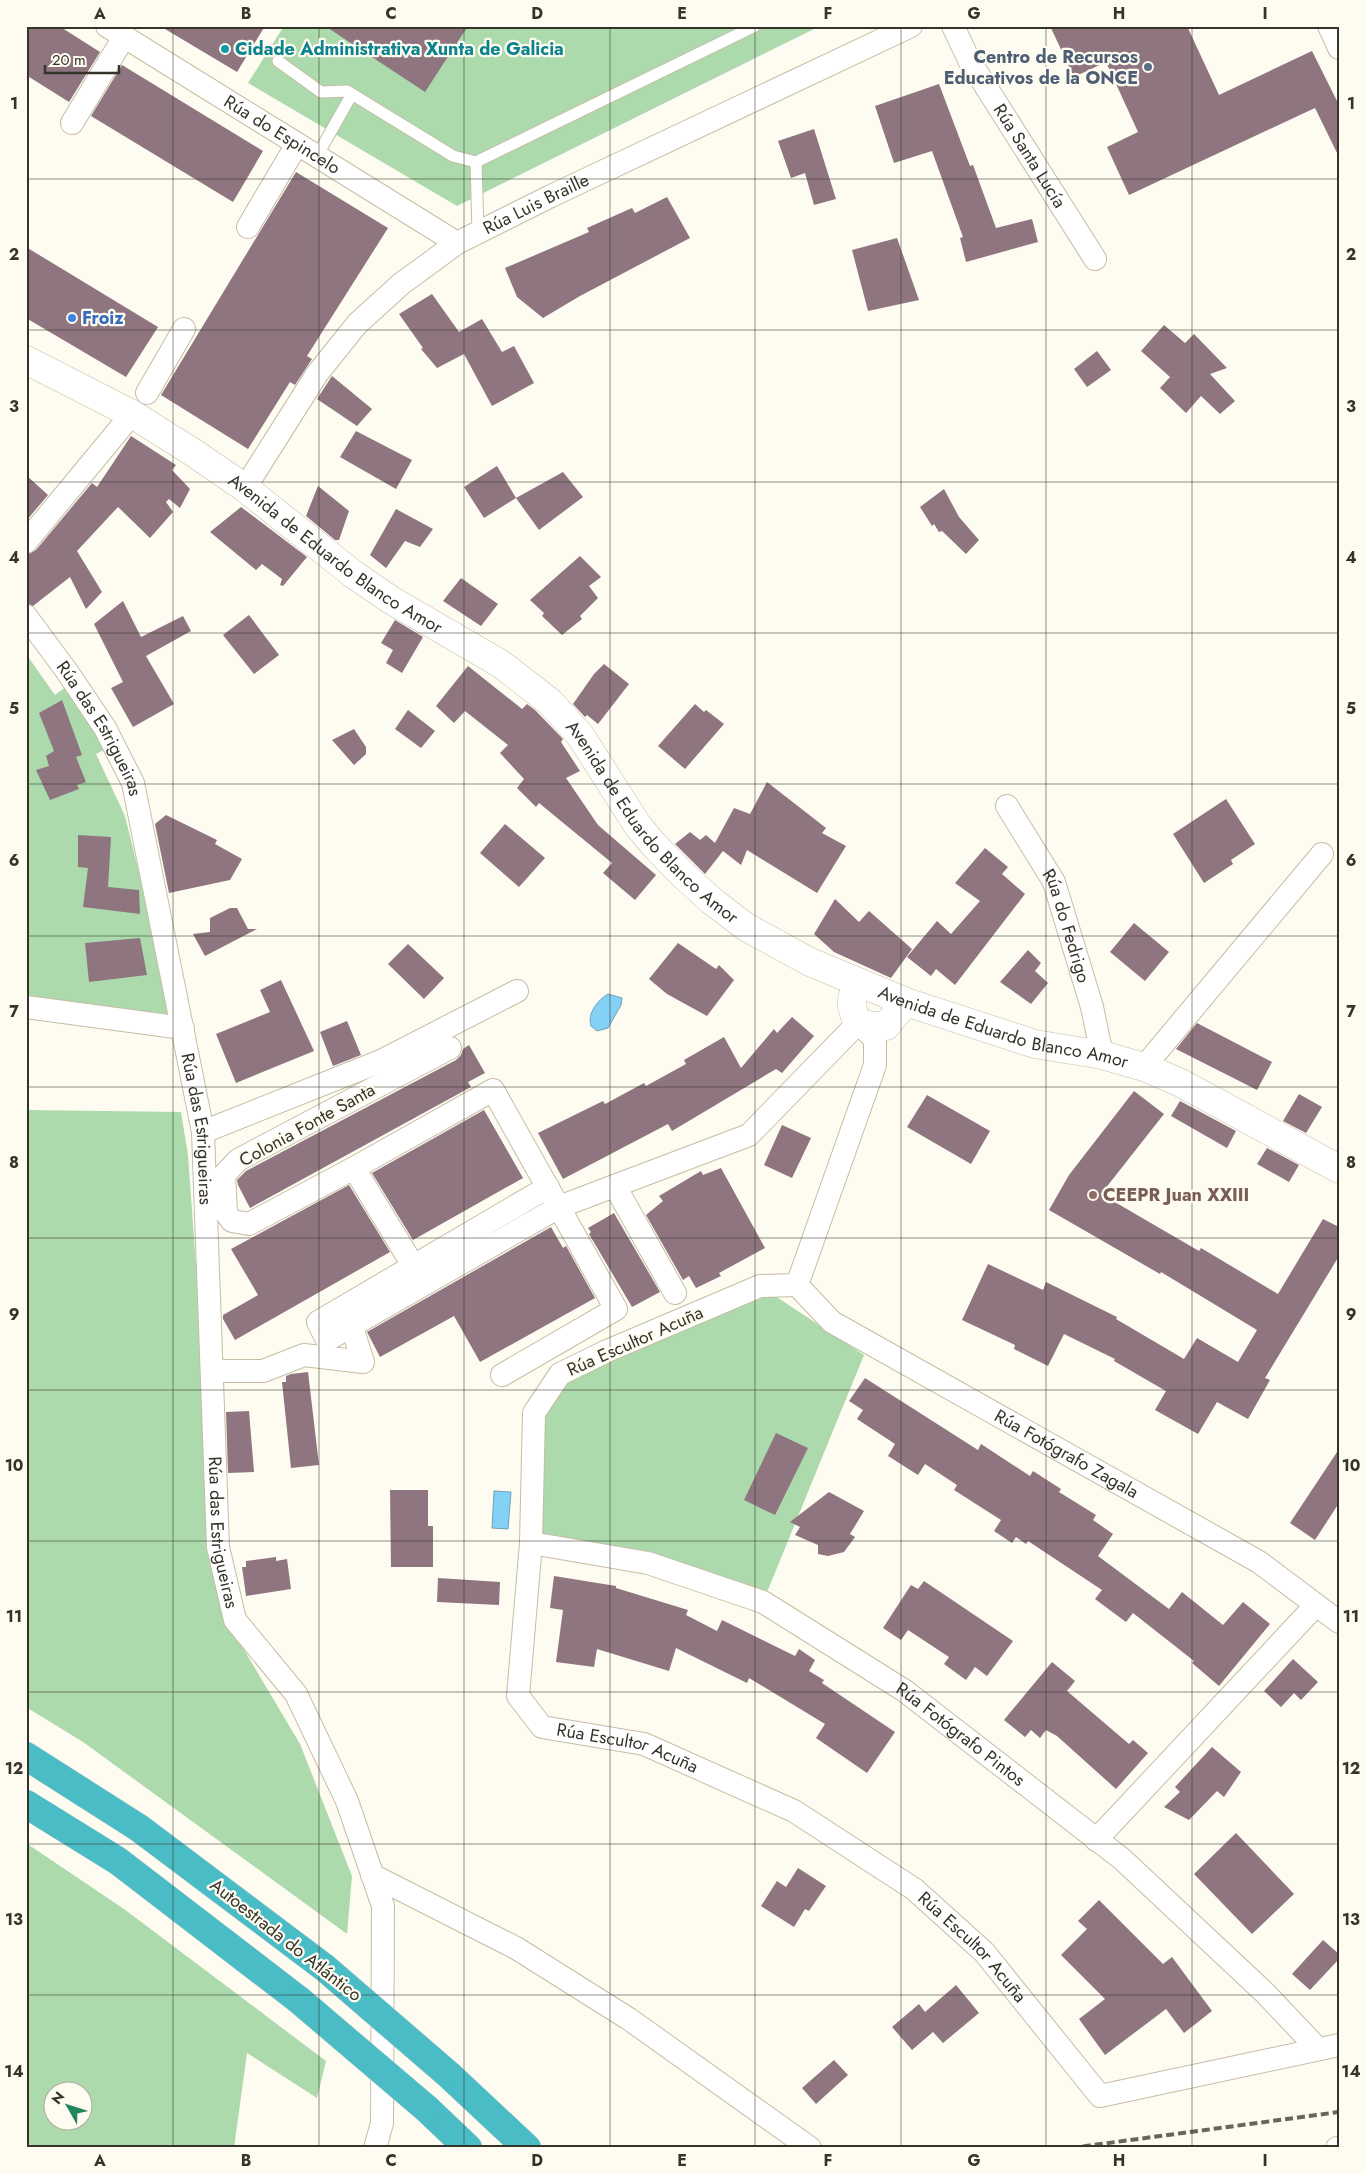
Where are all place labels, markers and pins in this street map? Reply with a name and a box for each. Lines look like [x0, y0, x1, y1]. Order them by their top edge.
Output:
place label: Cidade Administrativa Xunta de Galicia [235, 36, 564, 62]
marker: Cidade Administrativa Xunta de Galicia [219, 43, 231, 55]
place label: Centro de Recursos Educativos de la ONCE [944, 44, 1138, 91]
marker: Centro de Recursos Educativos de la ONCE [1142, 61, 1154, 73]
place label: Froiz [82, 305, 124, 331]
marker: Froiz [66, 312, 78, 324]
place label: CEEPR Juan XXIII [1103, 1182, 1249, 1208]
marker: CEEPR Juan XXIII [1087, 1189, 1099, 1201]

